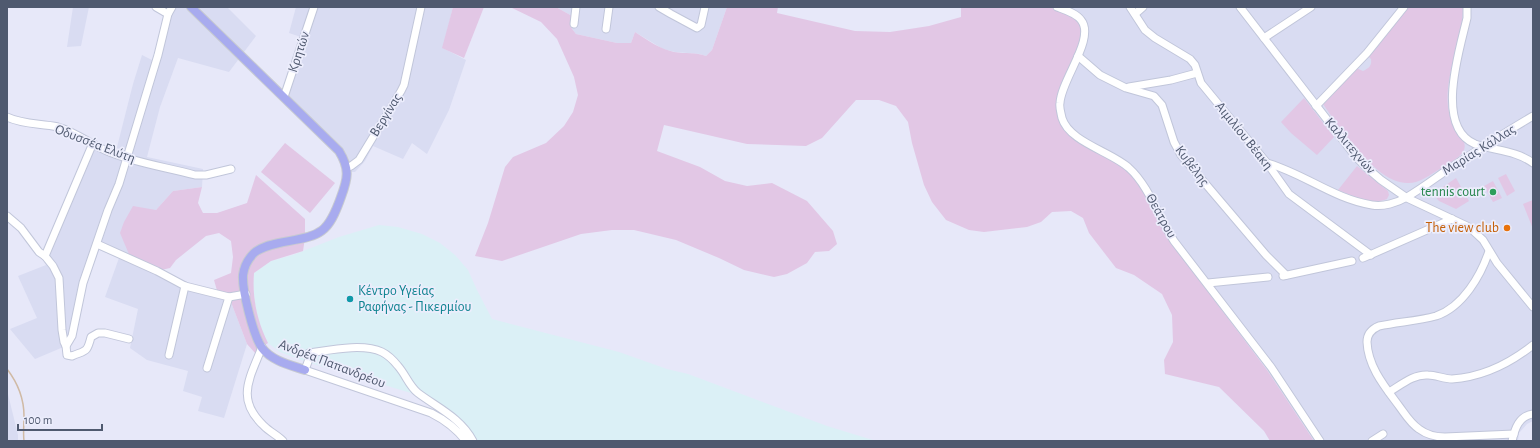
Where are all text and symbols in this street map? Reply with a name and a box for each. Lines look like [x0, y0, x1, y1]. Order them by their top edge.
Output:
street label: Κρητών [286, 30, 312, 74]
street label: Βεργίνας [367, 90, 405, 139]
street label: Αιμιλίου Βέακη [1213, 99, 1275, 173]
street label: Καλλιτεχνών [1322, 115, 1378, 177]
street label: Οδυσσέα Ελύτη [53, 122, 137, 166]
street label: Μαρίας Κάλλας [1440, 122, 1519, 178]
street label: Κυβέλης [1172, 143, 1212, 189]
place label: tennis court [1421, 185, 1486, 199]
marker: tennis court [1488, 187, 1498, 197]
street label: Θεάτρου [1143, 191, 1179, 241]
place label: The view club [1426, 221, 1499, 235]
marker: The view club [1502, 223, 1512, 233]
place label: Κέντρο Υγείας Ραφήνας - Πικερμίου [358, 284, 471, 314]
marker: Κέντρο Υγείας Ραφήνας - Πικερμίου [345, 294, 355, 304]
street label: Ανδρέα Παπανδρέου [277, 337, 387, 391]
scale bar [18, 406, 102, 432]
text: 100 m [24, 414, 52, 426]

